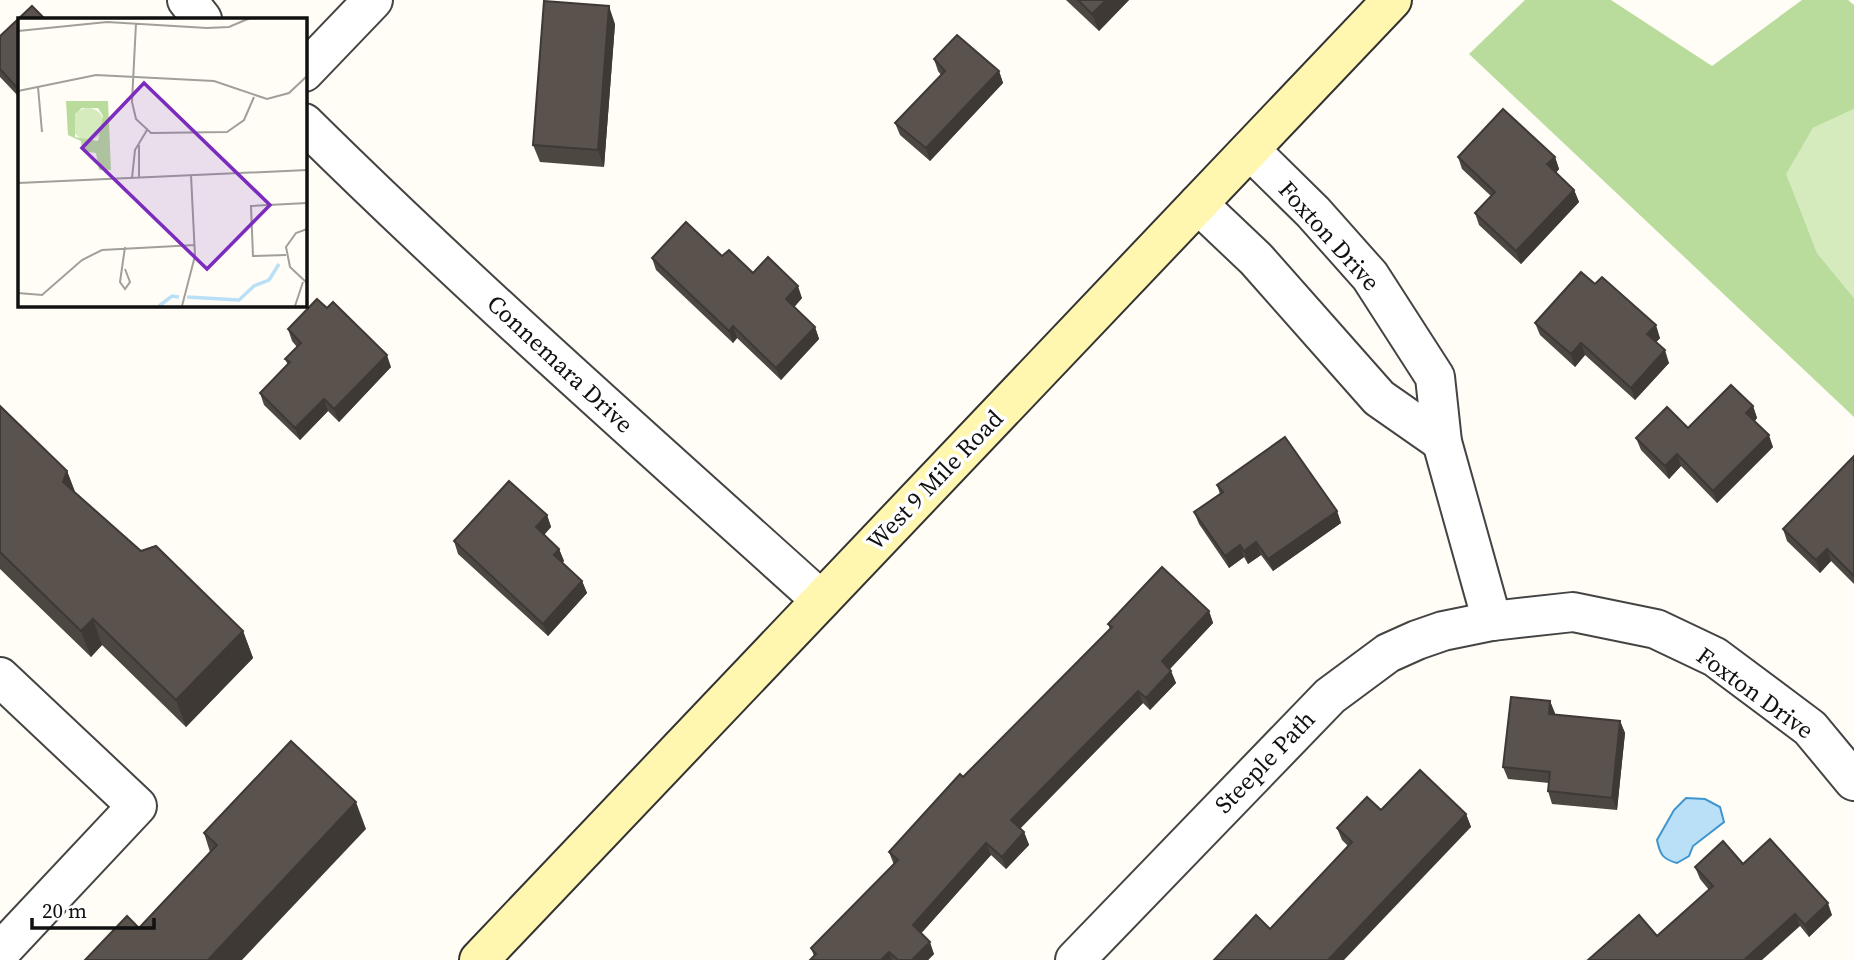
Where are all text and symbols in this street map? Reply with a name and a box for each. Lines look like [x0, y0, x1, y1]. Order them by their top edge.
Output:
inset map [18, 18, 306, 306]
street label: Foxton Drive [1271, 174, 1388, 298]
street label: Connemara Drive [480, 287, 641, 440]
street label: West 9 Mile Road [859, 402, 1010, 557]
street label: Foxton Drive [1690, 639, 1820, 746]
street label: Steeple Path [1207, 703, 1322, 820]
scale bar [32, 886, 154, 930]
text: 20 m [42, 896, 87, 925]

